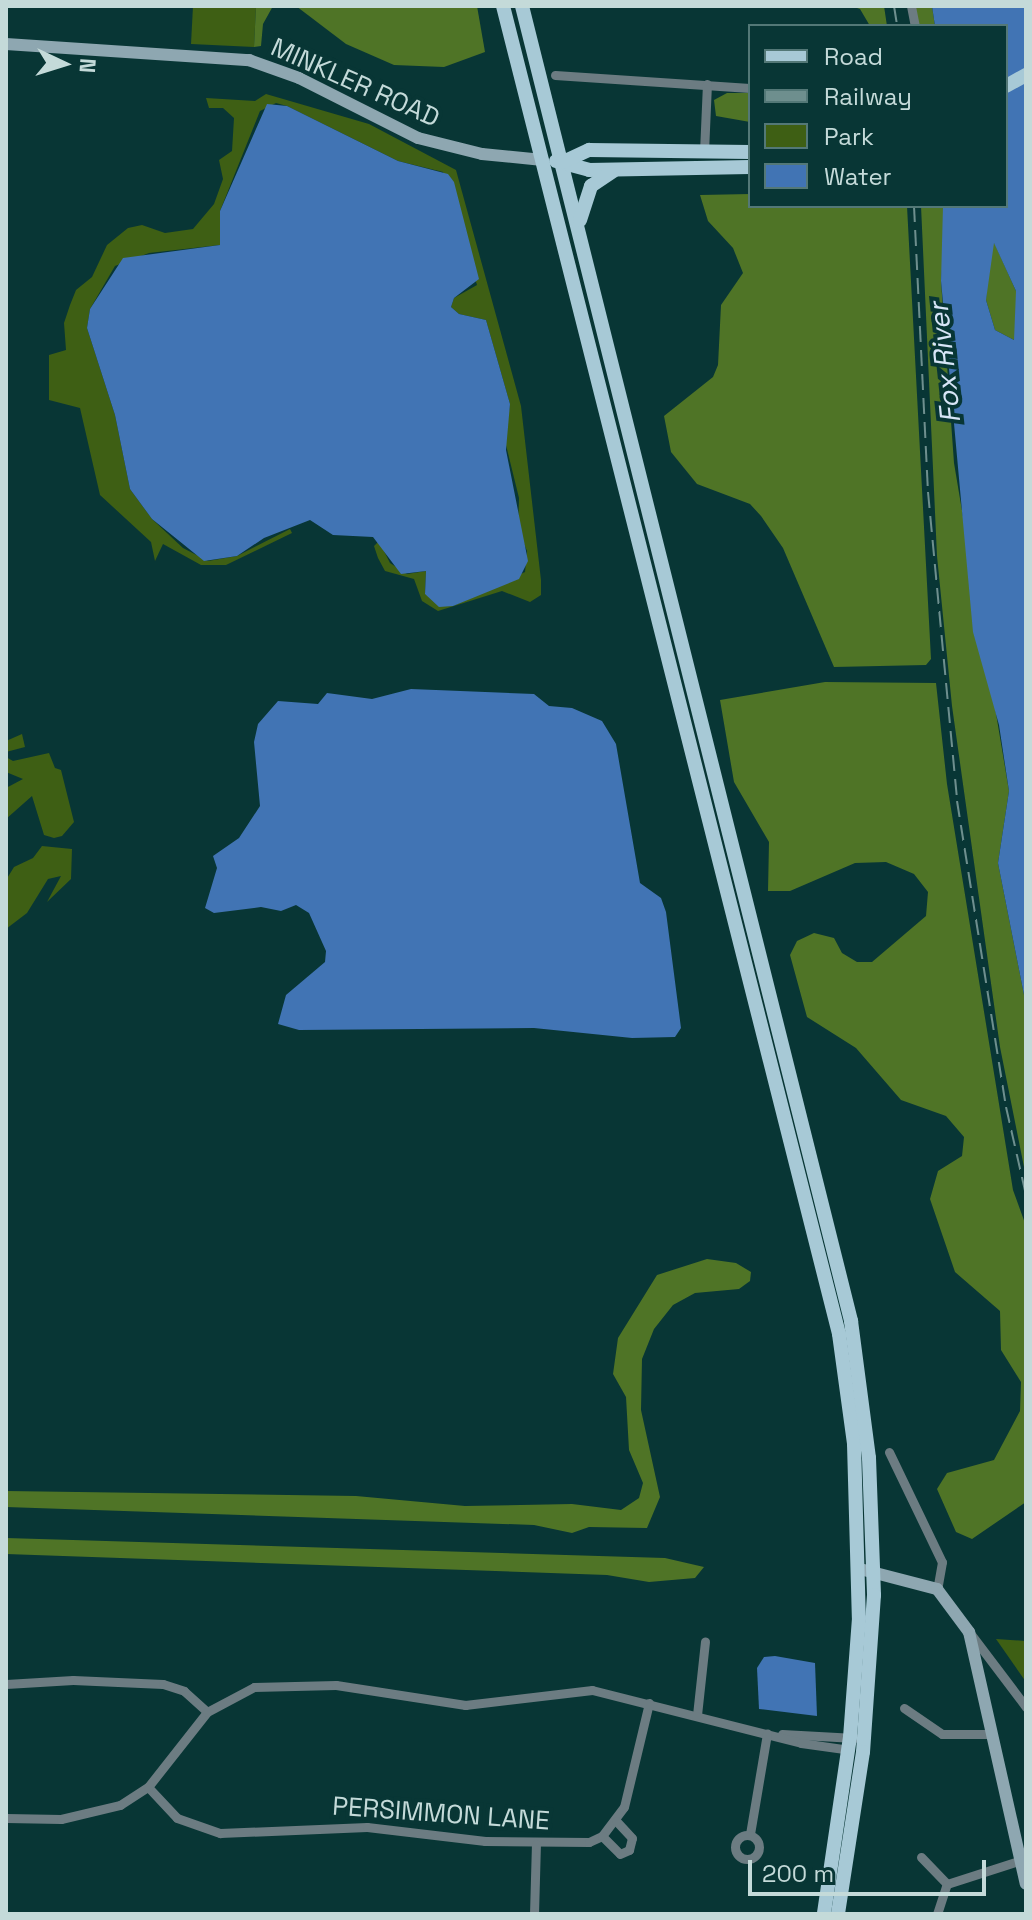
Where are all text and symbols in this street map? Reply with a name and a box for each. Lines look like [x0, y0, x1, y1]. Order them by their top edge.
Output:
north arrow [24, 24, 104, 104]
legend [748, 24, 1008, 208]
street label: MINKLER ROAD [266, 32, 444, 134]
text: Road [824, 41, 883, 72]
text: N [73, 57, 102, 74]
text: Railway [824, 81, 912, 112]
text: Park [824, 121, 874, 152]
text: Water [824, 161, 892, 192]
water label: Fox River [921, 301, 967, 425]
street label: PERSIMMON LANE [331, 1791, 551, 1837]
scale bar [752, 1844, 990, 1894]
text: 200 m [762, 1858, 834, 1889]

